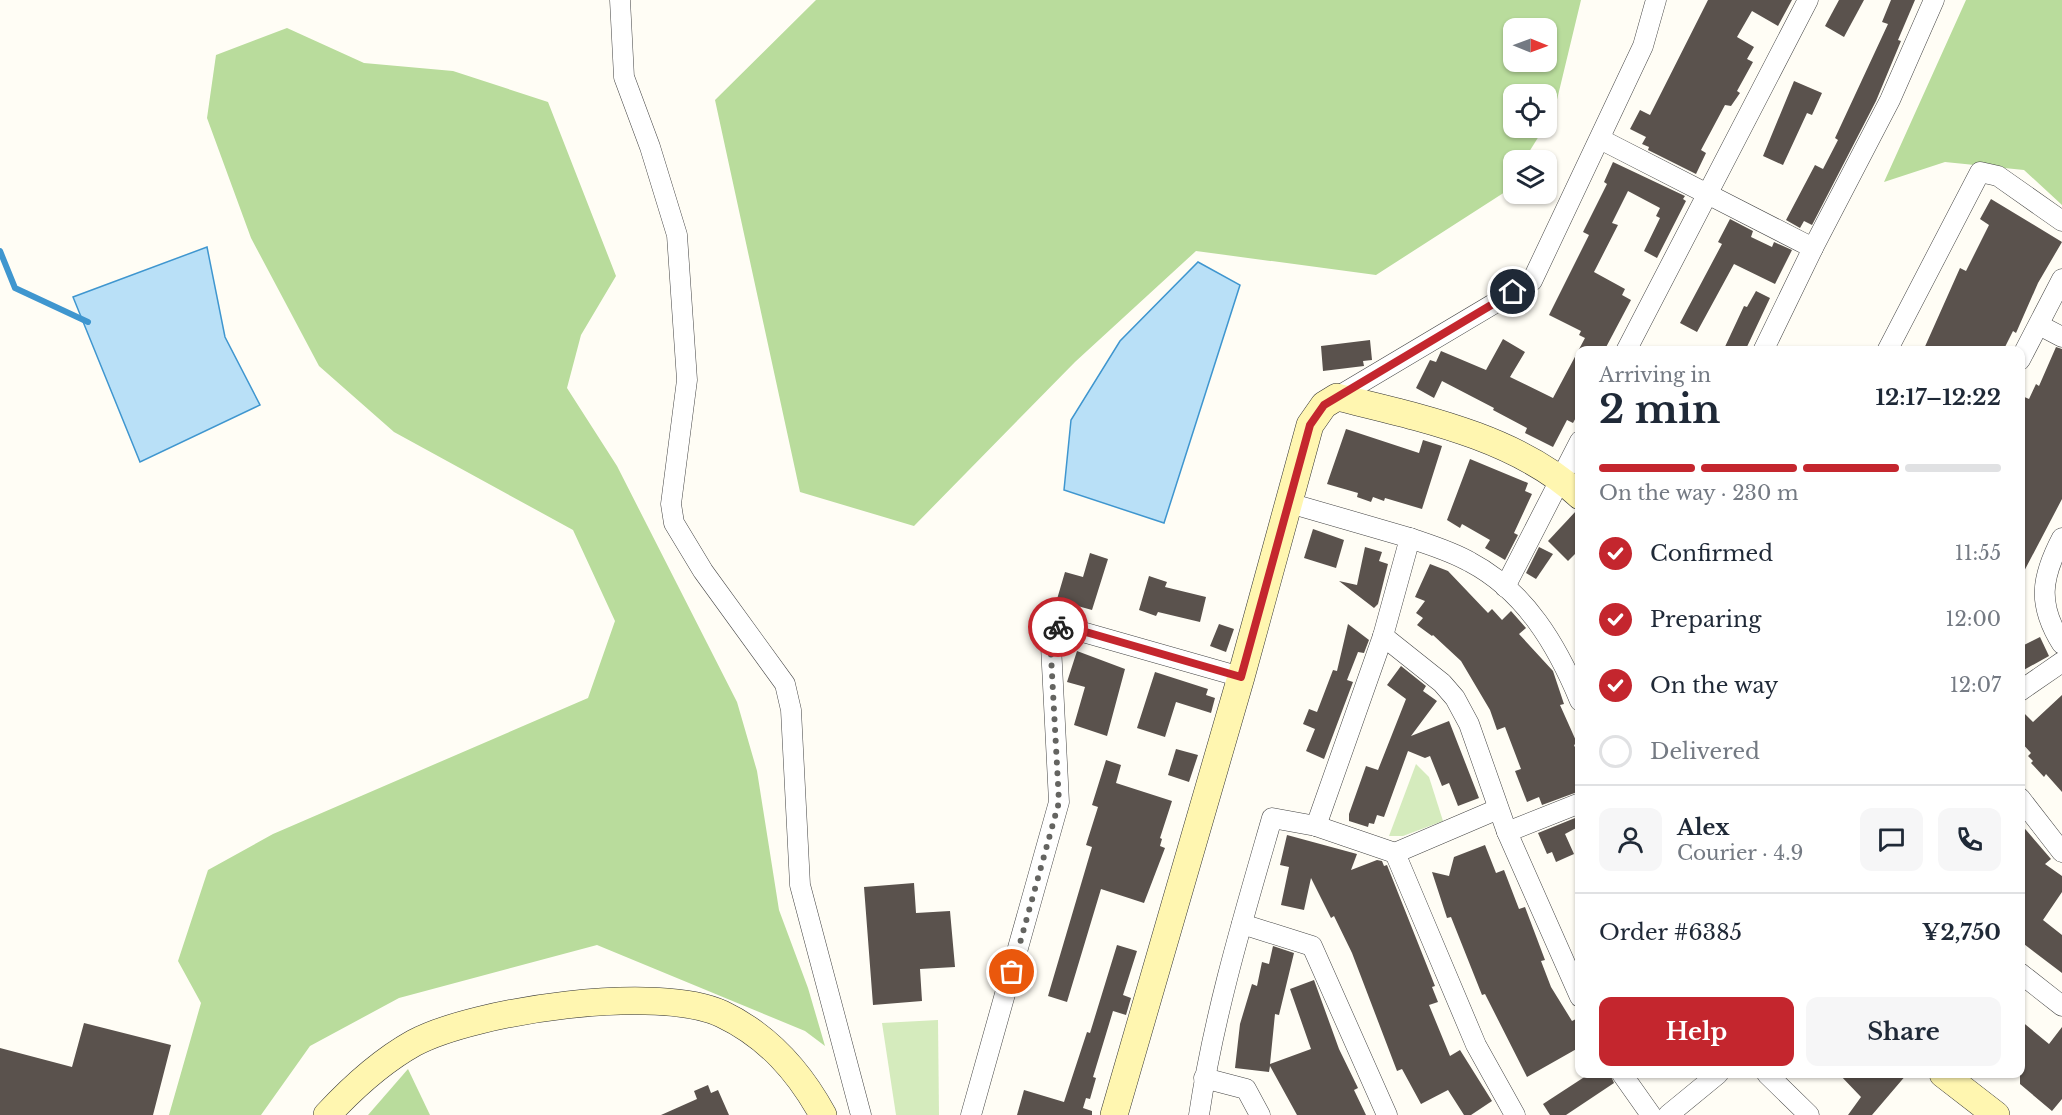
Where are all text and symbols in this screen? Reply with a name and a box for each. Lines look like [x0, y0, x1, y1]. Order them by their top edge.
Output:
north arrow [1503, 18, 1557, 72]
map controls [1503, 18, 1557, 204]
button: locate [1503, 84, 1557, 138]
button: layers [1503, 150, 1557, 204]
pin [1487, 266, 1538, 317]
icon: home [1496, 275, 1529, 308]
text: Arriving in [1599, 363, 1711, 387]
text: 12:17–12:22 [1875, 384, 2001, 411]
text: 2 min [1599, 385, 1720, 434]
text: On the way · 230 m [1599, 481, 1798, 505]
icon: check [1599, 537, 1632, 570]
text: Confirmed [1650, 540, 1773, 567]
text: 11:55 [1955, 541, 2001, 565]
courier [1028, 597, 1088, 657]
icon: check [1599, 603, 1632, 636]
text: Preparing [1650, 606, 1761, 633]
text: 12:00 [1946, 607, 2001, 631]
icon: bike [1042, 611, 1075, 644]
icon: check [1599, 669, 1632, 702]
text: On the way [1650, 672, 1778, 699]
text: 12:07 [1950, 673, 2001, 697]
text: Delivered [1650, 738, 1760, 765]
button: person [1599, 808, 1662, 871]
button: chat [1860, 808, 1923, 871]
button: phone [1938, 808, 2001, 871]
text: Alex [1677, 814, 1730, 841]
text: Courier · 4.9 [1677, 841, 1803, 865]
text: Order #6385 [1599, 919, 1742, 946]
text: ¥2,750 [1922, 919, 2001, 946]
pin [986, 946, 1037, 997]
icon: bag [995, 955, 1028, 988]
button: Help [1599, 997, 1794, 1066]
button: Share [1806, 997, 2001, 1066]

